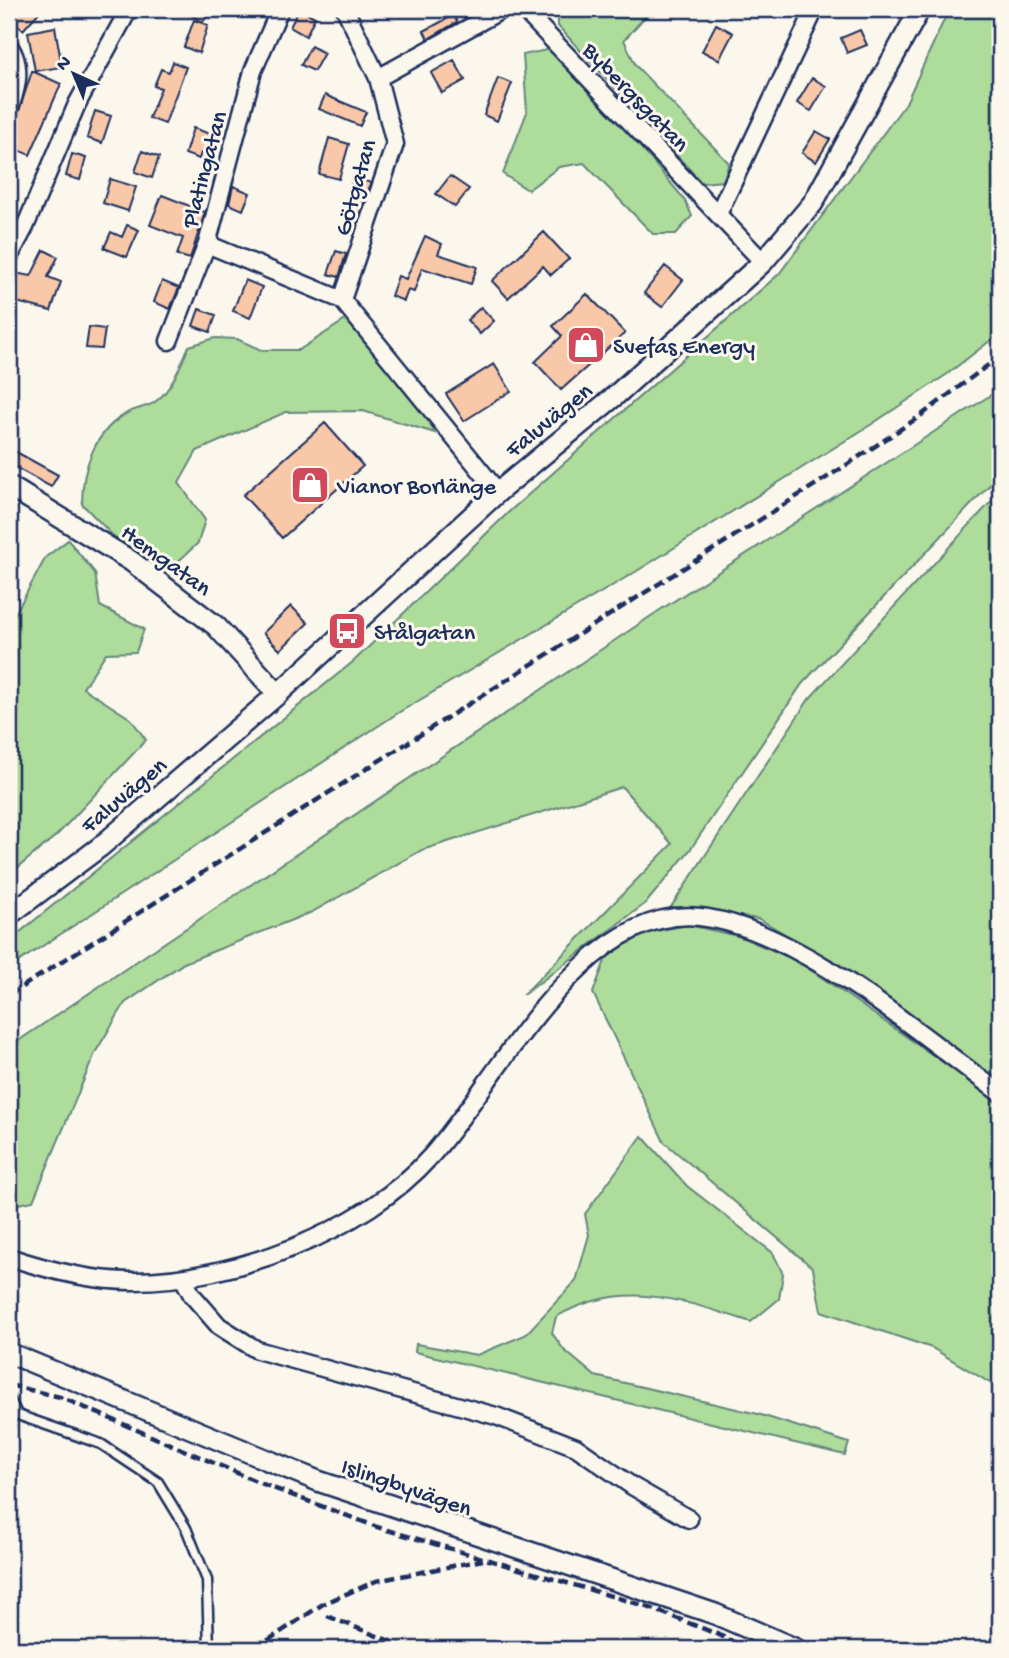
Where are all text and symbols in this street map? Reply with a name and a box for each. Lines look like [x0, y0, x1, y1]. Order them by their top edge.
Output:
street label: Bybergsgatan [574, 37, 695, 160]
north arrow [38, 38, 108, 108]
text: N [52, 52, 77, 77]
street label: Platingatan [177, 108, 236, 232]
street label: Götgatan [330, 136, 385, 239]
shop icon: Svefas Energy [565, 324, 607, 366]
place label: Svefas Energy [613, 334, 755, 363]
street label: Faluvägen [500, 378, 600, 466]
shop icon: Vianor Borlänge [289, 464, 331, 506]
place label: Vianor Borlänge [336, 474, 497, 503]
street label: Hemgatan [114, 519, 216, 605]
bus stop icon: Stålgatan [326, 610, 368, 652]
place label: Stålgatan [374, 620, 476, 649]
street label: Faluvägen [76, 752, 175, 842]
street label: Islingbyvägen [337, 1453, 475, 1525]

